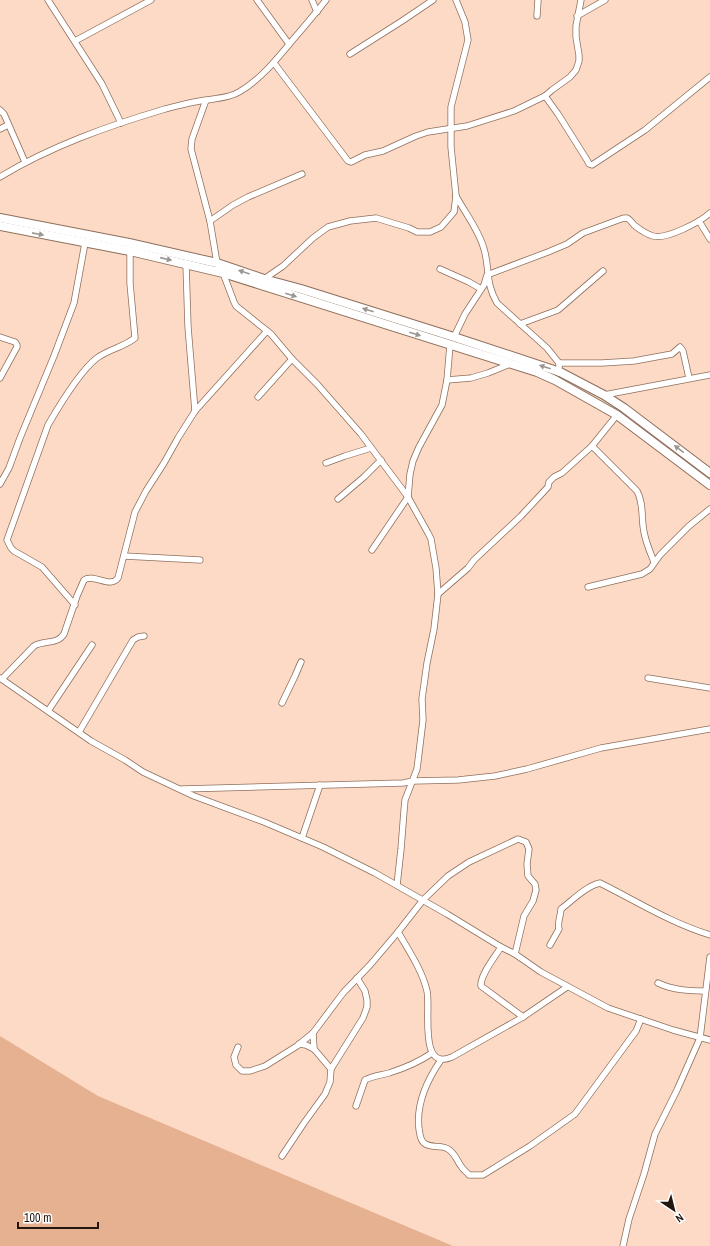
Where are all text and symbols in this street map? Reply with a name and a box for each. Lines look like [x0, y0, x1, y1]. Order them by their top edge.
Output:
one-way arrow [32, 231, 44, 237]
one-way arrow [160, 257, 172, 263]
one-way arrow [237, 269, 249, 275]
one-way arrow [285, 292, 297, 298]
one-way arrow [362, 307, 374, 313]
one-way arrow [409, 331, 421, 337]
one-way arrow [539, 364, 551, 370]
one-way arrow [673, 445, 684, 454]
north arrow [654, 1190, 694, 1230]
scale bar [18, 1204, 98, 1230]
text: 100 m [24, 1210, 51, 1226]
text: N [673, 1211, 686, 1226]

